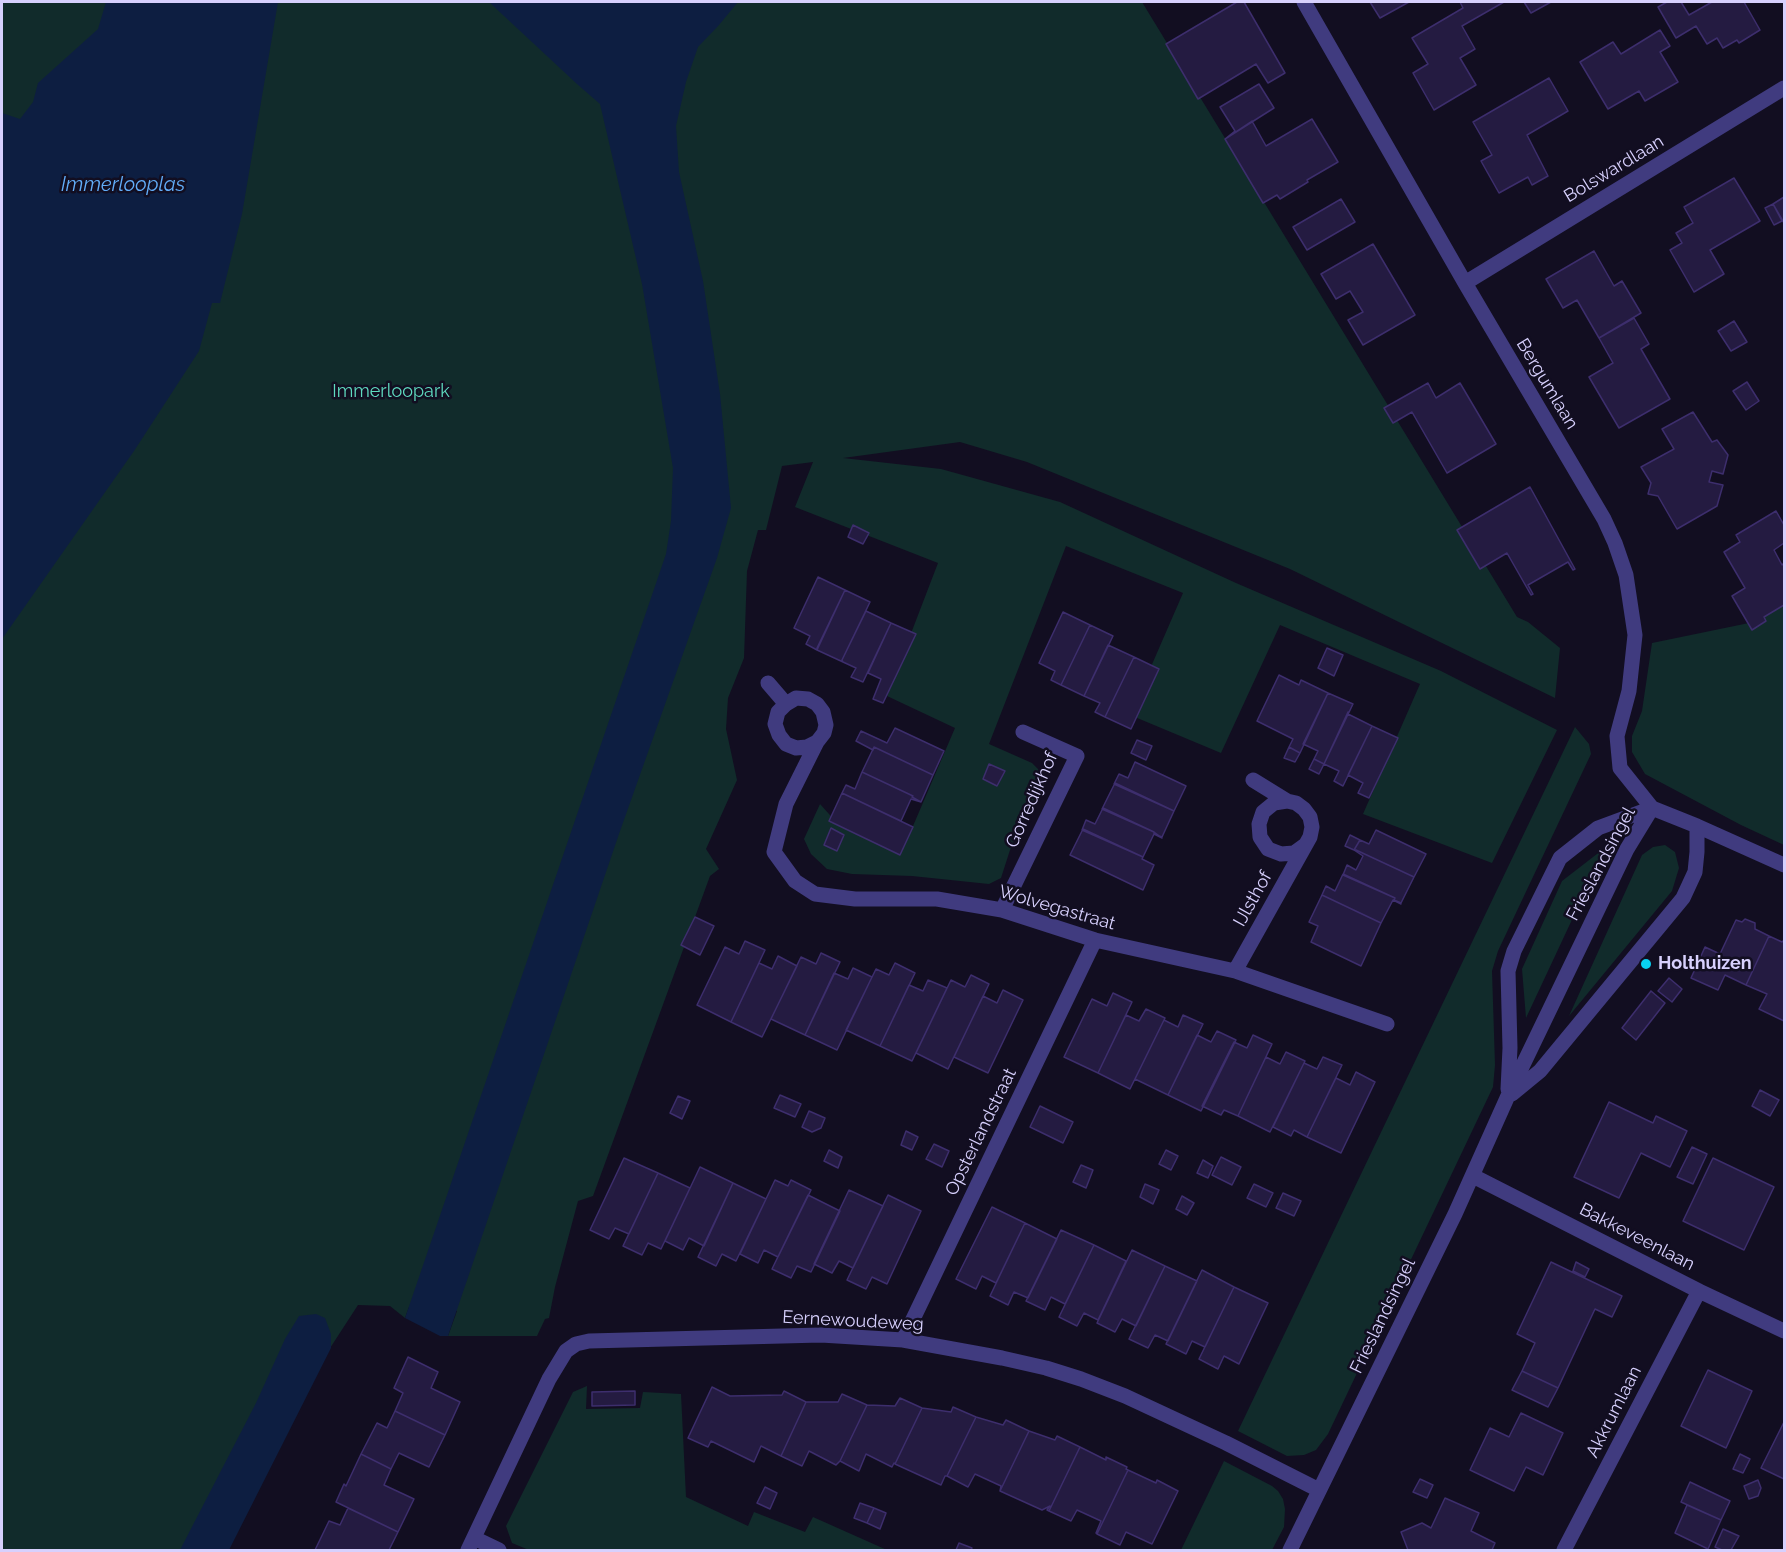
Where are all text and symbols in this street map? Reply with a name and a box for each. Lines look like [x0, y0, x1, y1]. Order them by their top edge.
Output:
street label: Bolswardlaan [1560, 131, 1668, 207]
water label: Immerlooplas [61, 173, 185, 197]
street label: Bergumlaan [1511, 335, 1583, 433]
park label: Immerloopark [332, 381, 450, 403]
street label: Gorredijkhof [1001, 749, 1063, 851]
street label: Frieslandsingel [1562, 804, 1640, 924]
street label: IJlsthof [1229, 868, 1277, 930]
street label: Wolvegastraat [996, 881, 1118, 935]
place label: Holthuizen [1658, 953, 1752, 975]
marker: Holthuizen [1639, 957, 1653, 971]
street label: Opsterlandstraat [941, 1065, 1021, 1199]
street label: Bakkeveenlaan [1576, 1199, 1698, 1275]
street label: Frieslandsingel [1346, 1255, 1420, 1377]
street label: Eernewoudeweg [782, 1307, 924, 1335]
street label: Akkrumlaan [1582, 1363, 1646, 1461]

